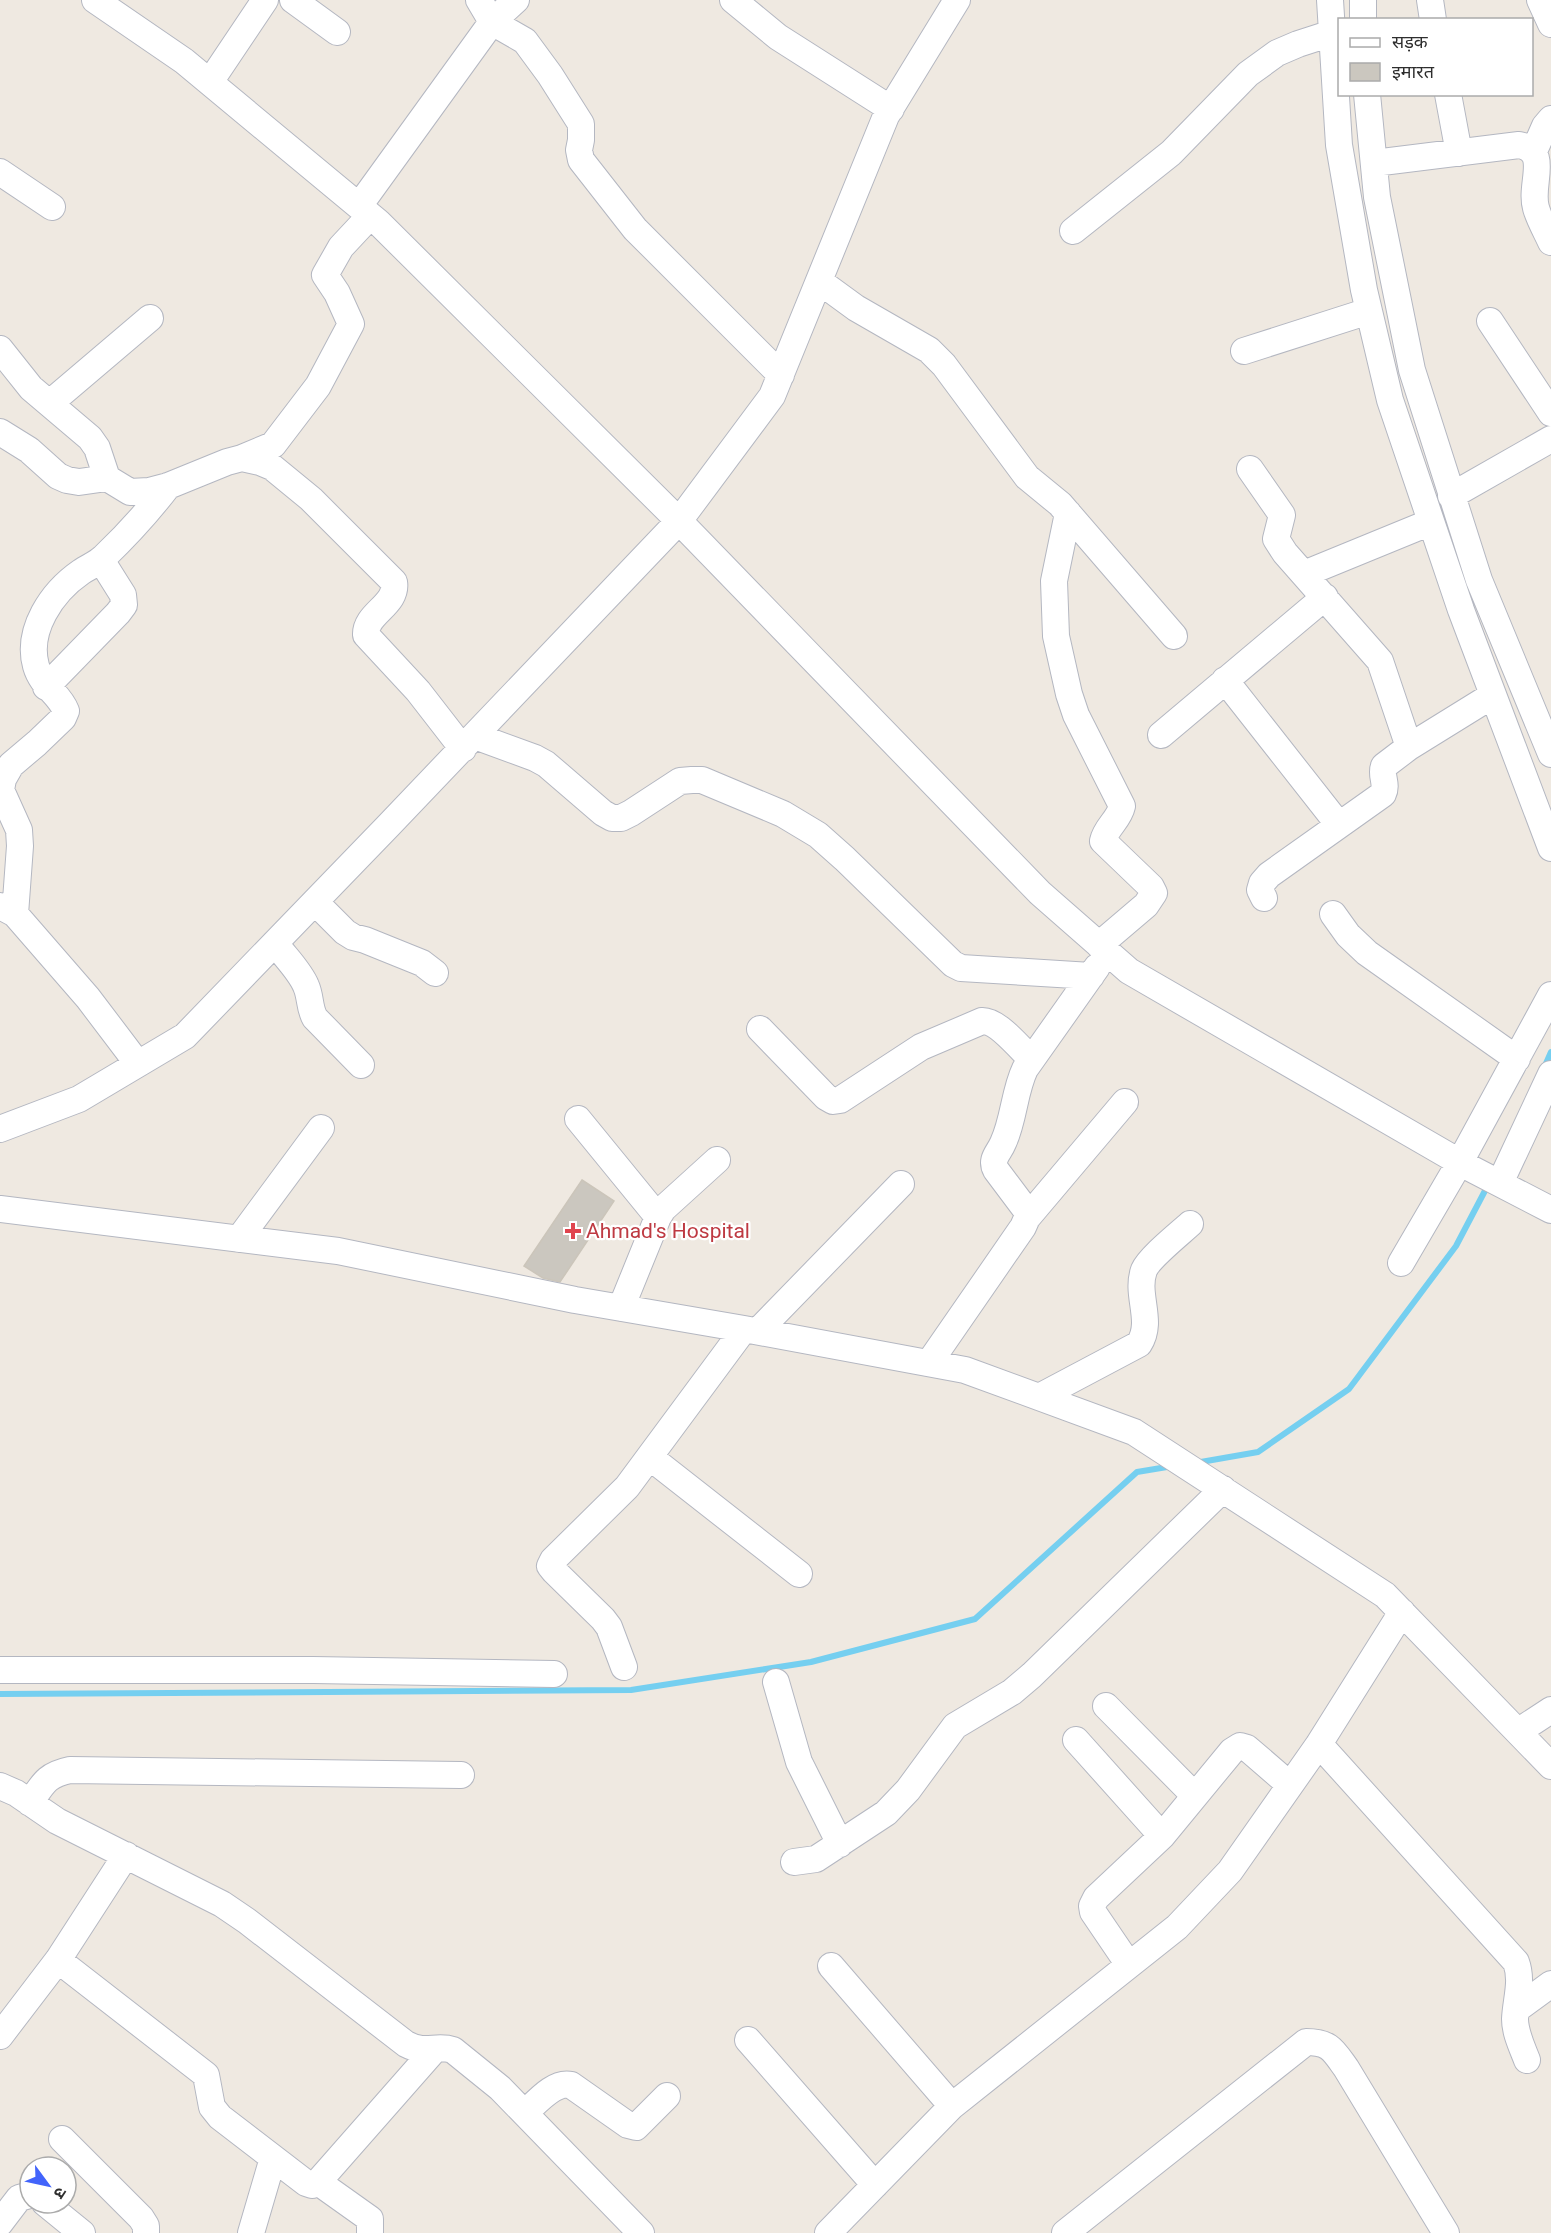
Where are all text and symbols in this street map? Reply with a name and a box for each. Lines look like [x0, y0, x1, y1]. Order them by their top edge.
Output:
legend [1338, 18, 1533, 96]
text: सड़क [1392, 31, 1429, 52]
text: इमारत [1392, 61, 1435, 82]
place label: Ahmad's Hospital [586, 1219, 750, 1243]
marker: Ahmad's Hospital [564, 1222, 582, 1240]
north arrow [18, 2155, 78, 2215]
text: उ [49, 2184, 71, 2203]

